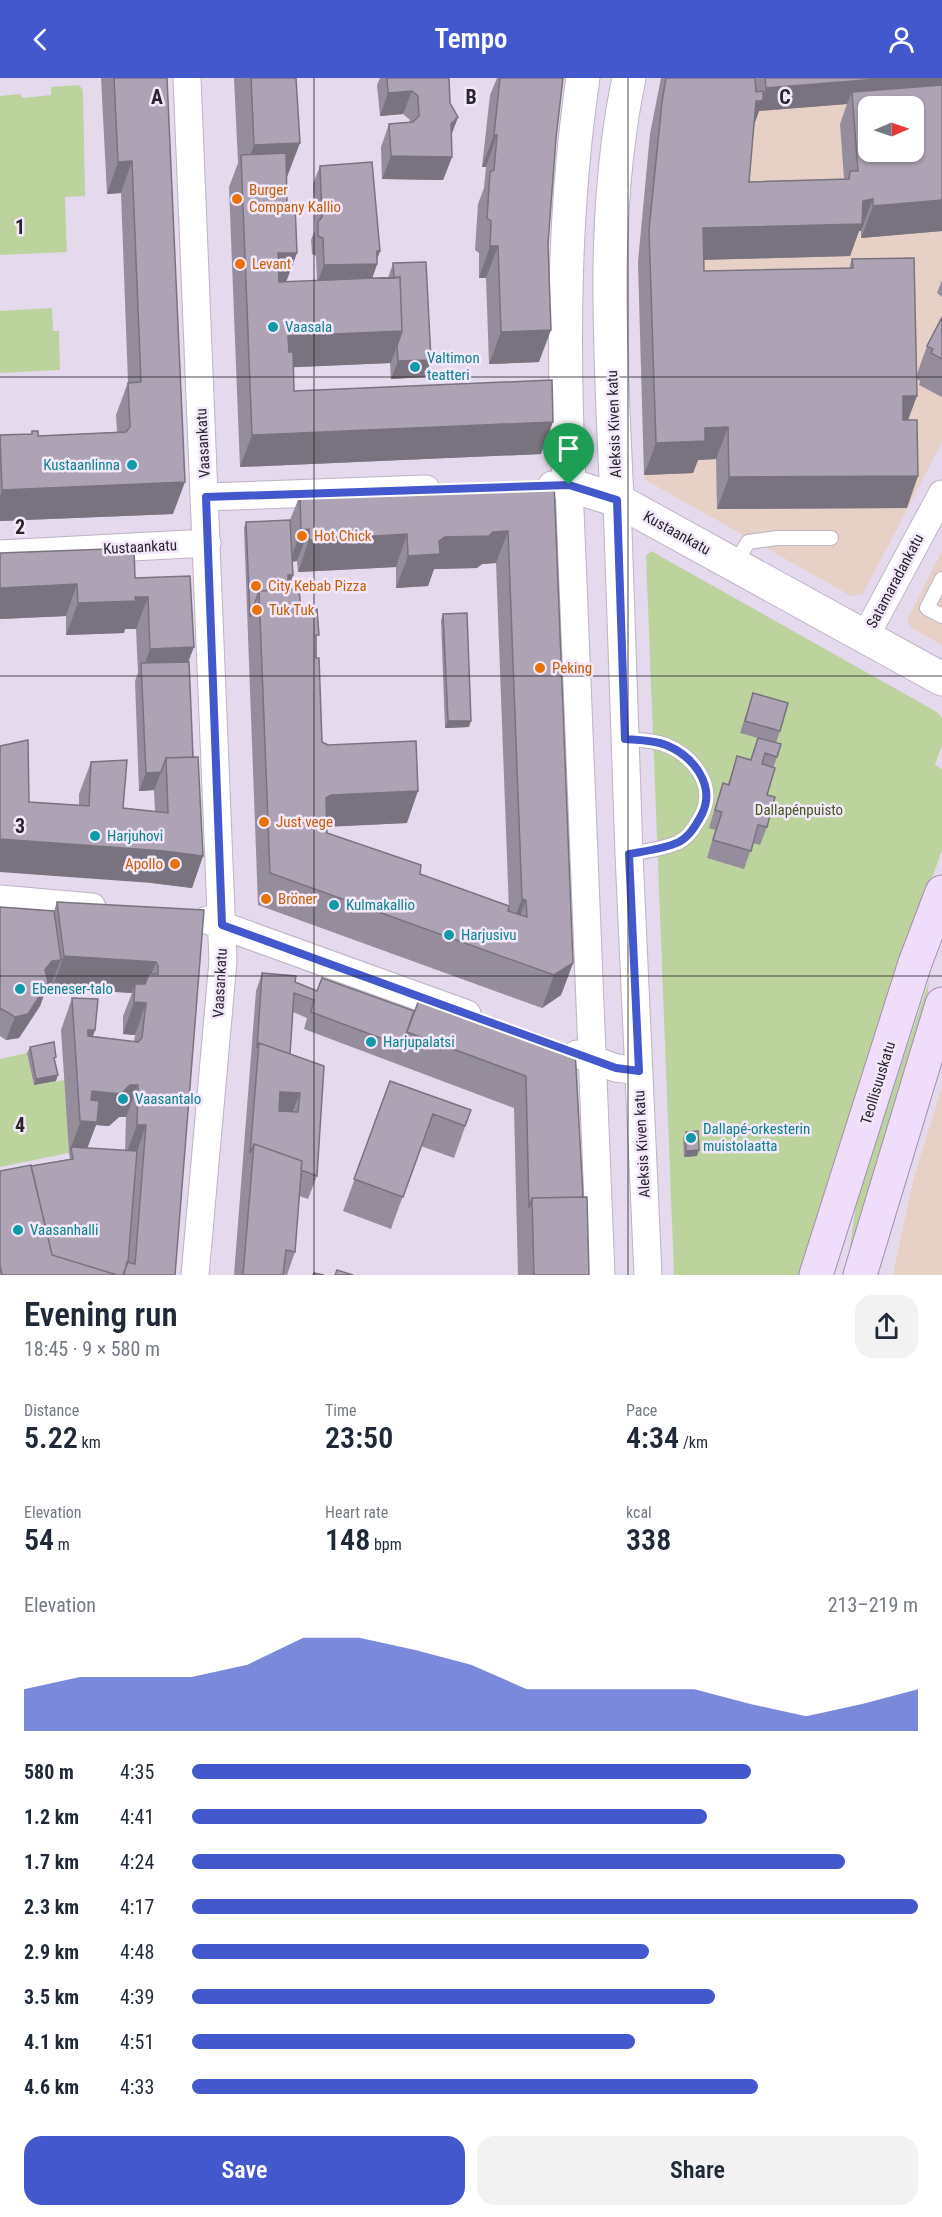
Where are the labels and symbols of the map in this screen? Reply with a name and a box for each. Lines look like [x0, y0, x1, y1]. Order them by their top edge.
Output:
text: A [151, 85, 163, 109]
text: B [465, 85, 477, 109]
text: C [779, 85, 791, 109]
north arrow [858, 96, 924, 162]
place label: Burger Company Kallio [249, 181, 341, 216]
marker: Burger Company Kallio [230, 192, 244, 206]
text: 1 [15, 215, 25, 239]
place label: Levant [252, 255, 291, 273]
marker: Levant [233, 257, 247, 271]
place label: Vaasala [285, 318, 332, 336]
marker: Vaasala [266, 320, 280, 334]
place label: Valtimon teatteri [427, 349, 480, 384]
marker: Valtimon teatteri [408, 360, 422, 374]
street label: Aleksis Kiven katu [603, 370, 625, 478]
street label: Vaasankatu [192, 408, 214, 478]
pin [543, 423, 594, 485]
place label: Kustaanlinna [43, 456, 120, 474]
marker: Kustaanlinna [125, 458, 139, 472]
street label: Kustaankatu [640, 507, 714, 559]
text: 2 [15, 515, 25, 539]
place label: Hot Chick [314, 527, 372, 545]
marker: Hot Chick [295, 529, 309, 543]
street label: Satamaradankatu [863, 531, 927, 631]
street label: Kustaankatu [103, 536, 177, 558]
place label: City Kebab Pizza [268, 577, 367, 595]
marker: City Kebab Pizza [249, 579, 263, 593]
place label: Tuk Tuk [269, 601, 315, 619]
marker: Tuk Tuk [250, 603, 264, 617]
place label: Peking [552, 659, 592, 677]
marker: Peking [533, 661, 547, 675]
park label: Dallapénpuisto [755, 801, 843, 819]
place label: Just vege [276, 813, 333, 831]
text: 3 [15, 814, 25, 838]
marker: Just vege [257, 815, 271, 829]
place label: Harjuhovi [107, 827, 163, 845]
marker: Harjuhovi [88, 829, 102, 843]
place label: Apollo [125, 855, 163, 873]
marker: Apollo [168, 857, 182, 871]
place label: Bröner [278, 890, 317, 908]
marker: Bröner [259, 892, 273, 906]
place label: Kulmakallio [346, 896, 415, 914]
marker: Kulmakallio [327, 898, 341, 912]
place label: Harjusivu [461, 926, 517, 944]
marker: Harjusivu [442, 928, 456, 942]
street label: Vaasankatu [209, 948, 231, 1018]
place label: Ebeneser-talo [32, 980, 113, 998]
marker: Ebeneser-talo [13, 982, 27, 996]
place label: Harjupalatsi [383, 1033, 455, 1051]
marker: Harjupalatsi [364, 1035, 378, 1049]
street label: Teollisuuskatu [857, 1039, 899, 1127]
place label: Vaasantalo [135, 1090, 201, 1108]
street label: Aleksis Kiven katu [630, 1090, 654, 1198]
marker: Vaasantalo [116, 1092, 130, 1106]
text: 4 [15, 1113, 25, 1137]
place label: Dallapé-orkesterin muistolaatta [703, 1120, 810, 1155]
marker: Dallapé-orkesterin muistolaatta [684, 1131, 698, 1145]
place label: Vaasanhalli [30, 1221, 99, 1239]
marker: Vaasanhalli [11, 1223, 25, 1237]

